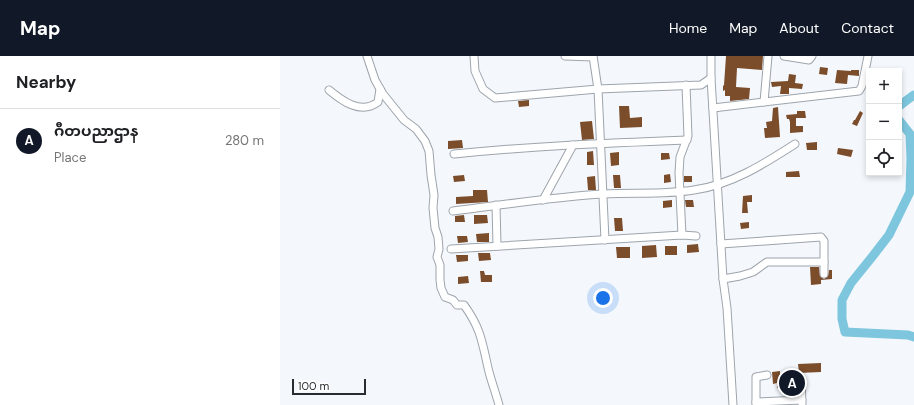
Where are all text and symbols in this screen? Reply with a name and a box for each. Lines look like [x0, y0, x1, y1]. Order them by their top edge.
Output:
text: Map [20, 16, 60, 41]
text: Home [669, 19, 707, 37]
text: Map [729, 19, 757, 37]
text: About [779, 19, 819, 37]
text: Contact [841, 19, 894, 37]
map controls [866, 68, 902, 176]
button: + [866, 68, 902, 104]
text: Nearby [16, 71, 76, 93]
button: − [866, 104, 902, 140]
text: ဂီတပညာဌာန [54, 121, 138, 141]
text: A [24, 132, 34, 149]
text: 280 m [225, 132, 264, 149]
button: locate [866, 140, 902, 176]
text: Place [54, 149, 86, 166]
your location [593, 288, 613, 308]
pin: A [779, 368, 805, 398]
scale bar [292, 377, 366, 396]
text: 100 m [298, 379, 329, 393]

